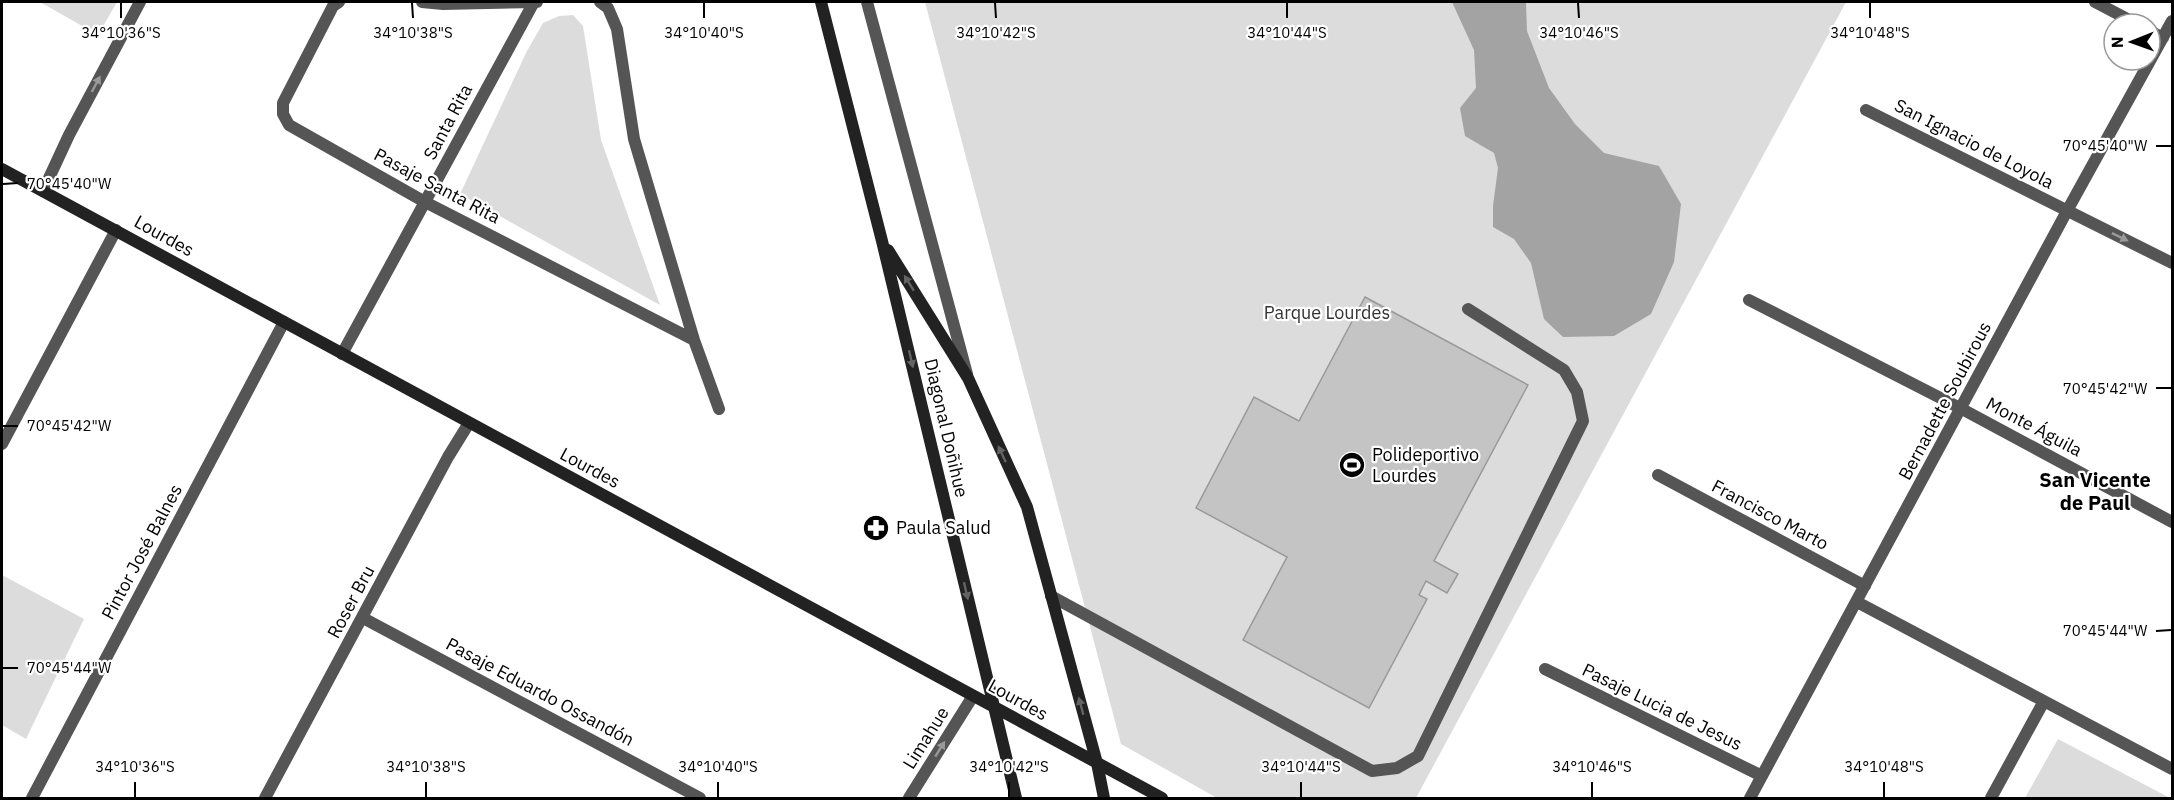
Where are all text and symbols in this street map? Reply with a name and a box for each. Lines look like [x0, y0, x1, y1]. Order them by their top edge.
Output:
north arrow [2102, 12, 2162, 72]
text: 34°10'36"S [81, 23, 161, 42]
text: 34°10'38"S [373, 23, 453, 42]
text: 34°10'40"S [664, 23, 744, 42]
text: 34°10'42"S [956, 23, 1036, 42]
text: 34°10'44"S [1247, 23, 1327, 42]
text: 34°10'46"S [1539, 23, 1619, 42]
text: 34°10'48"S [1830, 23, 1910, 42]
text: N [2107, 36, 2127, 48]
one-way arrow [91, 75, 101, 92]
street label: Santa Rita [418, 80, 477, 164]
street label: San Ignacio de Loyola [1891, 93, 2058, 194]
text: 70°45'40"W [2063, 136, 2148, 155]
street label: Pasaje Santa Rita [370, 143, 505, 229]
text: 70°45'40"W [27, 174, 112, 193]
street label: Lourdes [130, 210, 198, 261]
one-way arrow [2111, 232, 2128, 242]
one-way arrow [903, 275, 914, 291]
park label: Parque Lourdes [1264, 301, 1390, 324]
street label: Bernadette Soubirous [1893, 318, 1996, 484]
one-way arrow [906, 350, 916, 368]
street label: Diagonal Doñihue [919, 356, 974, 500]
text: 70°45'42"W [2063, 379, 2148, 398]
street label: Monte Águila [1982, 392, 2087, 462]
text: 70°45'42"W [27, 416, 112, 435]
street label: Lourdes [556, 442, 624, 493]
place label: Polideportivo Lourdes [1372, 443, 1479, 487]
one-way arrow [998, 445, 1007, 462]
sports icon: Polideportivo Lourdes [1337, 450, 1367, 480]
district label: San Vicente de Paul [2039, 466, 2151, 516]
street label: Francisco Marto [1708, 474, 1833, 555]
street label: Pintor José Balnes [96, 480, 187, 623]
pharmacy icon: Paula Salud [861, 513, 891, 543]
place label: Paula Salud [896, 516, 991, 539]
street label: Roser Bru [322, 561, 379, 642]
one-way arrow [962, 581, 971, 600]
text: 70°45'44"W [2063, 621, 2148, 640]
street label: Pasaje Eduardo Ossandón [442, 632, 638, 751]
text: 70°45'44"W [27, 658, 112, 677]
street label: Pasaje Lucia de Jesus [1578, 658, 1746, 755]
street label: Lourdes [984, 674, 1052, 725]
one-way arrow [1076, 697, 1086, 715]
street label: Limahue [897, 702, 954, 773]
one-way arrow [934, 741, 945, 757]
text: 34°10'36"S [95, 757, 175, 776]
text: 34°10'38"S [386, 757, 466, 776]
text: 34°10'40"S [678, 757, 758, 776]
text: 34°10'42"S [969, 757, 1049, 776]
text: 34°10'44"S [1261, 757, 1341, 776]
text: 34°10'46"S [1552, 757, 1632, 776]
text: 34°10'48"S [1844, 757, 1924, 776]

